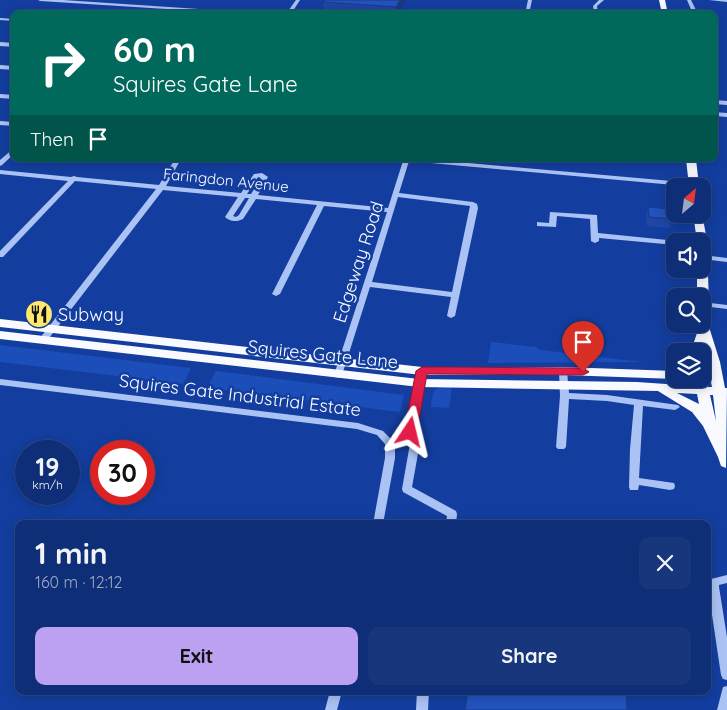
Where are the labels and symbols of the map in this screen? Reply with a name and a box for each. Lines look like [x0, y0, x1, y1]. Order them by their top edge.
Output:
street label: Faringdon Avenue [162, 164, 290, 196]
north arrow [666, 178, 711, 222]
street label: Edgeway Road [328, 198, 388, 326]
restaurant icon: Subway [24, 299, 54, 329]
place label: Subway [58, 303, 124, 326]
pin [562, 321, 604, 372]
street label: Squires Gate Lane [247, 335, 399, 373]
street label: Squires Gate Industrial Estate [118, 369, 362, 421]
position arrow [383, 405, 435, 457]
speed limit sign: 30 [90, 440, 155, 505]

